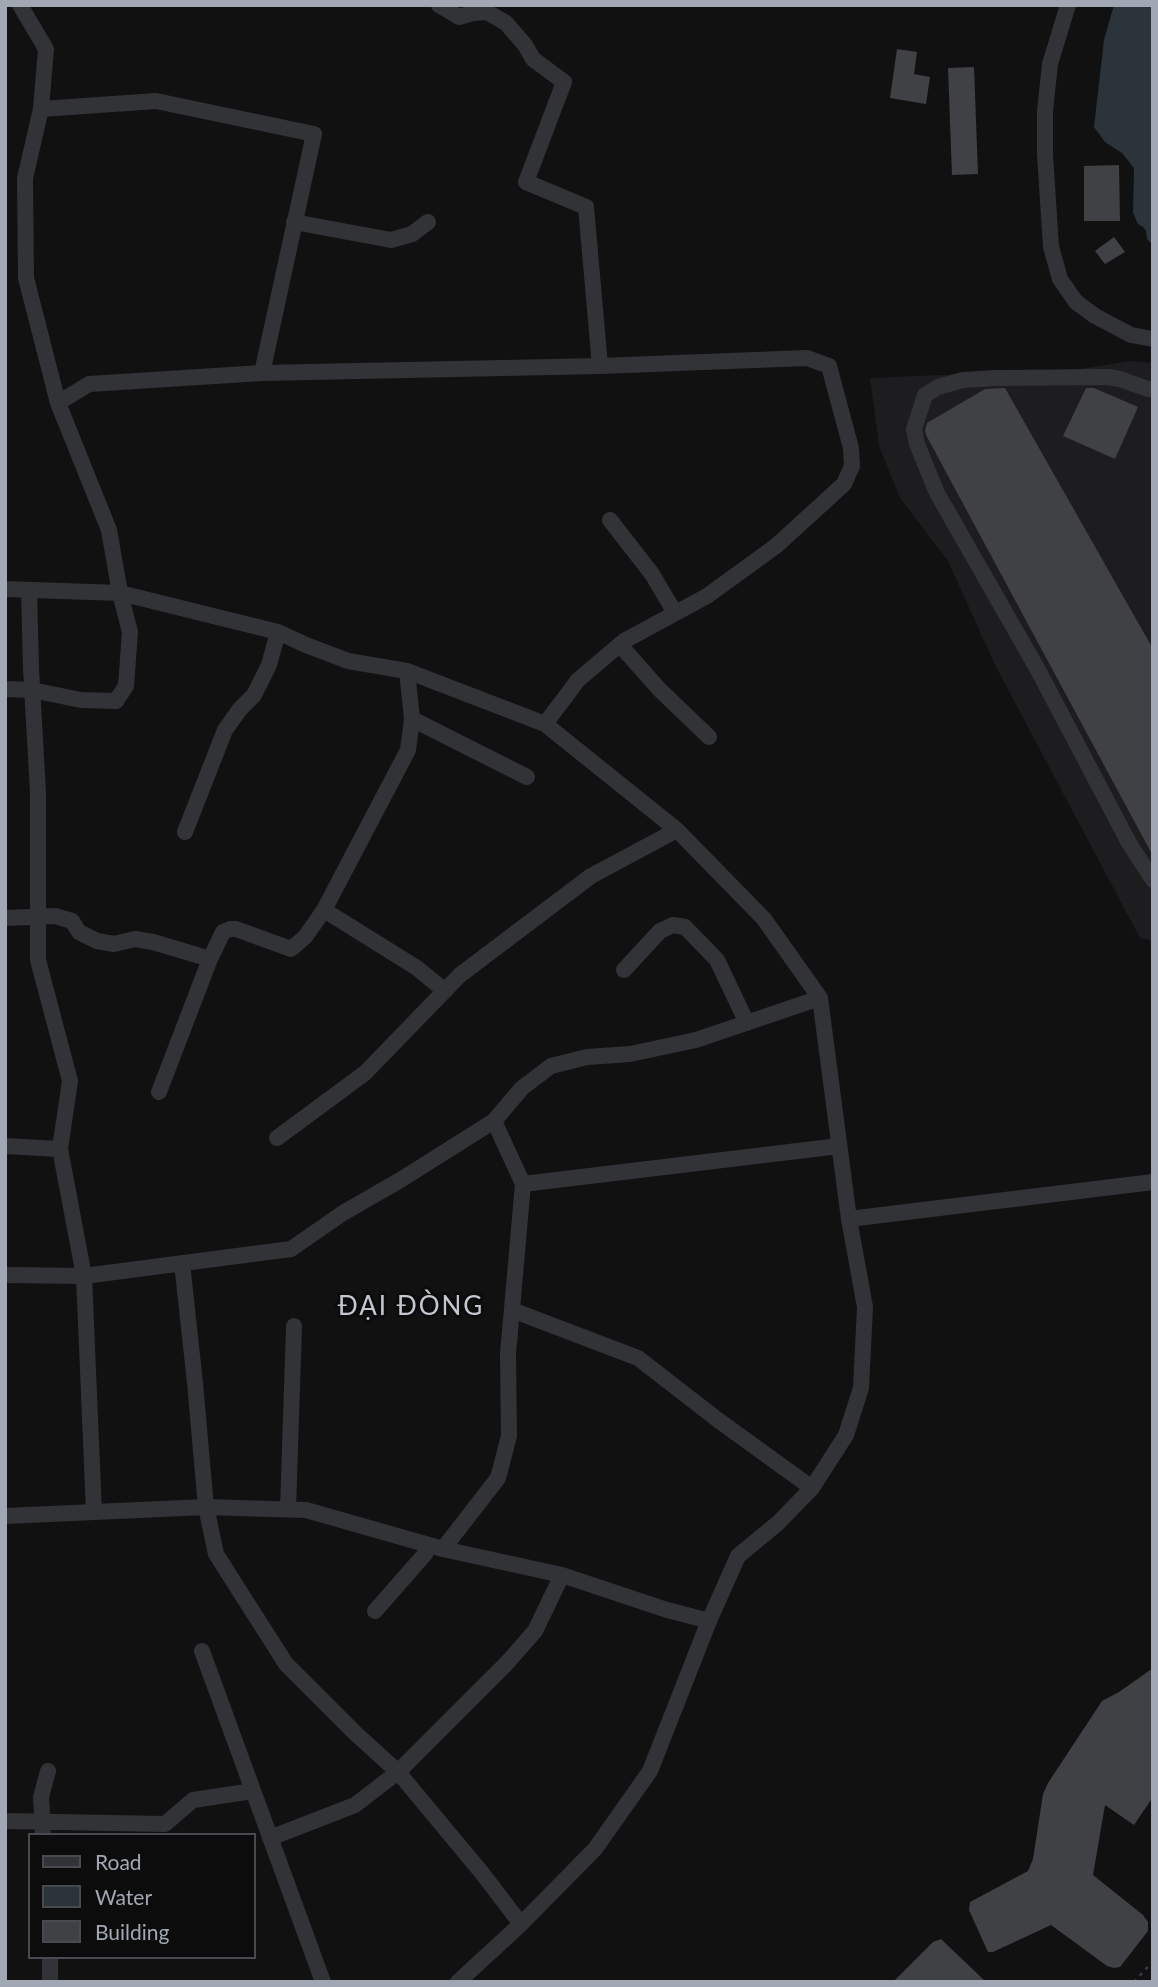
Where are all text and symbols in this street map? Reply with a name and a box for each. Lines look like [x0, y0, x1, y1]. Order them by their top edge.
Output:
district label: ĐẠI ĐÒNG [339, 1291, 483, 1323]
legend [28, 1833, 256, 1959]
text: Road [95, 1849, 142, 1874]
text: Water [95, 1884, 152, 1909]
text: Building [95, 1919, 170, 1944]

